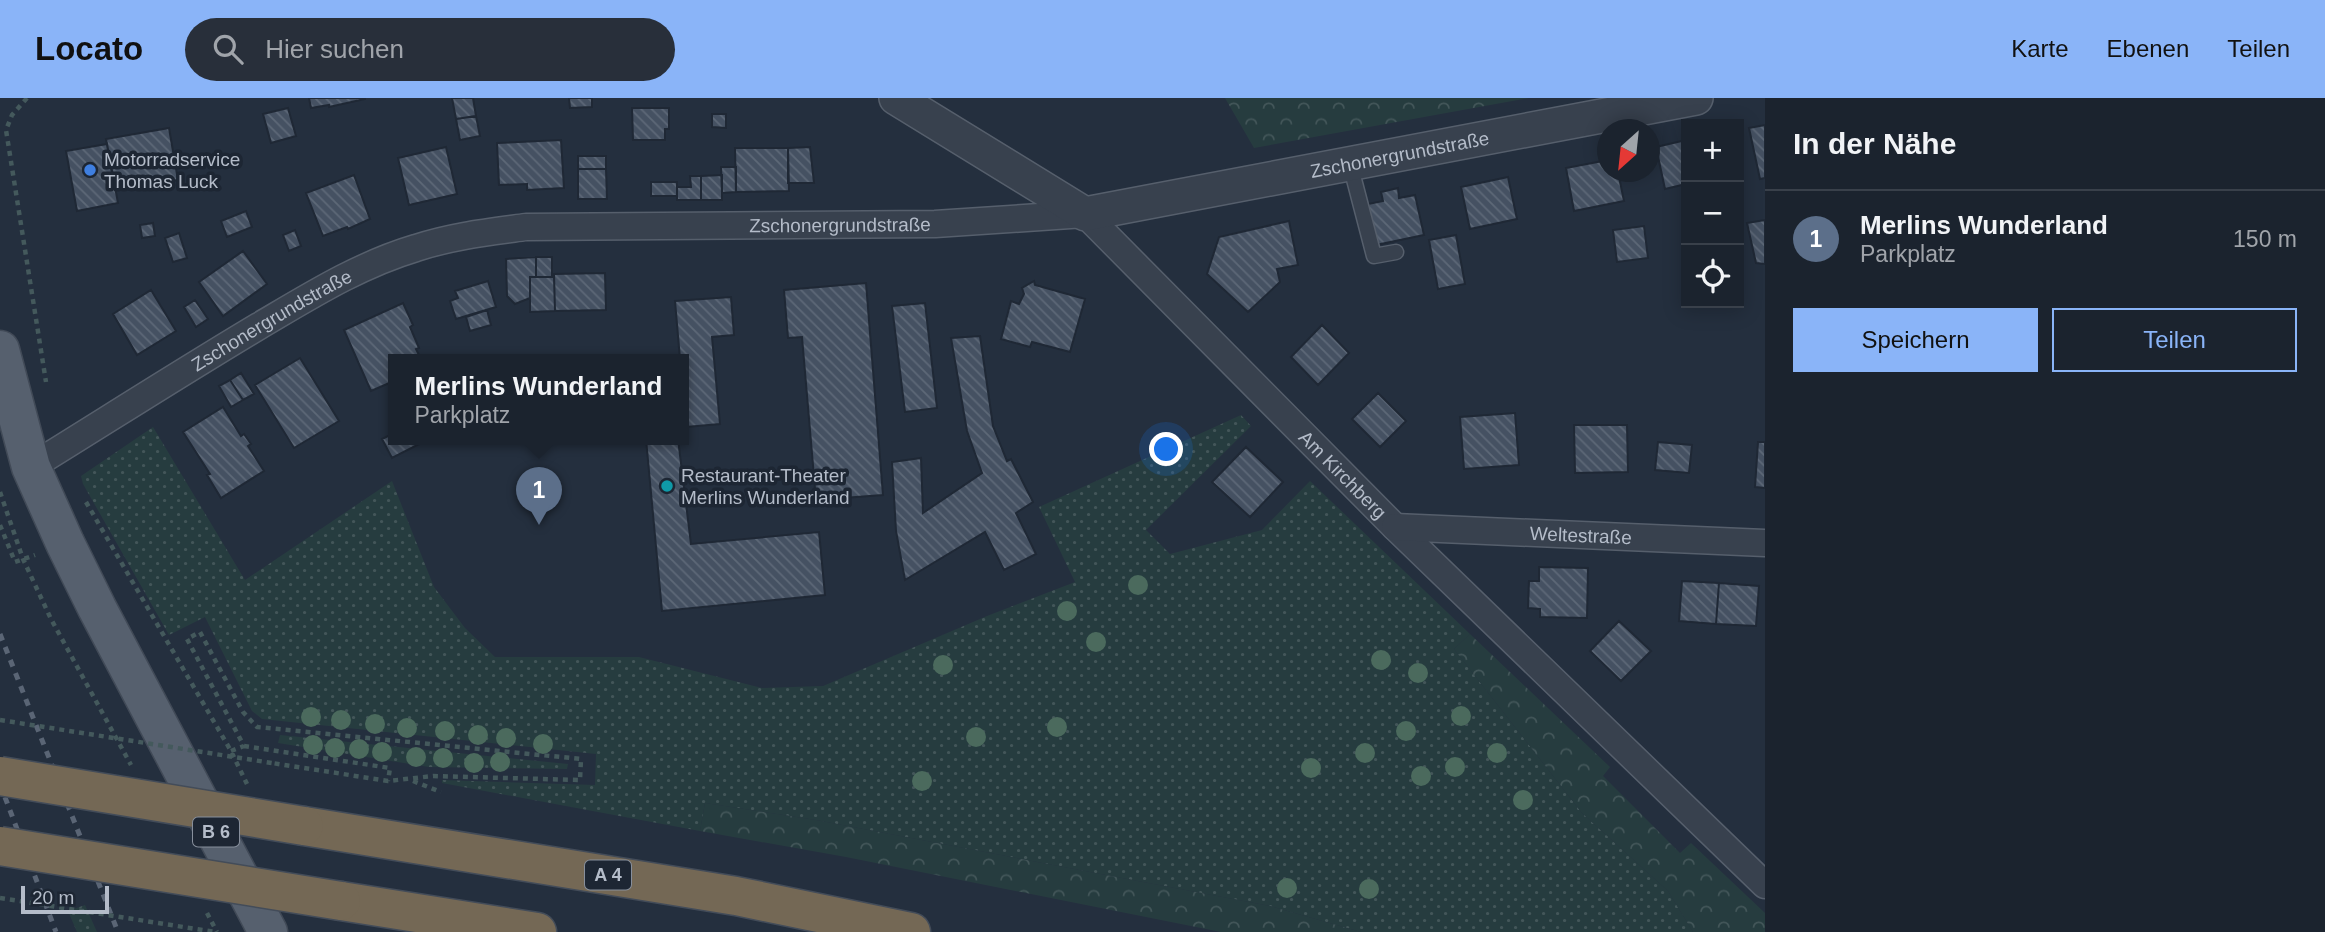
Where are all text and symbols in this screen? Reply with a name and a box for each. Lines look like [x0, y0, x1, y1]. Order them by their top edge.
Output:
search box [185, 18, 675, 81]
text: Locato [35, 30, 143, 67]
icon: search [209, 30, 247, 68]
text: Hier suchen [265, 34, 404, 64]
text: Karte [2011, 35, 2069, 62]
text: Ebenen [2107, 35, 2189, 62]
text: Teilen [2227, 35, 2290, 62]
north arrow [1597, 119, 1660, 182]
map controls [1681, 119, 1744, 308]
button: + [1681, 119, 1744, 182]
street label: Zschonergrundstraße [1308, 127, 1491, 182]
text: In der Nähe [1793, 127, 1956, 160]
place label: Motorradservice Thomas Luck [104, 149, 240, 192]
marker: Motorradservice Thomas Luck [82, 162, 98, 178]
button: − [1681, 182, 1744, 245]
text: Merlins Wunderland [1860, 210, 2108, 240]
street label: Zschonergrundstraße [749, 214, 931, 236]
text: 1 [1810, 226, 1822, 252]
text: 150 m [2233, 226, 2297, 252]
text: Parkplatz [1860, 241, 1956, 267]
button: locate [1681, 245, 1744, 308]
street label: Zschonergrundstraße [188, 266, 355, 375]
button: Speichern [1793, 308, 2038, 372]
button: Teilen [2052, 308, 2297, 372]
popup [388, 354, 689, 445]
text: Merlins Wunderland [415, 371, 663, 401]
text: Parkplatz [415, 402, 510, 428]
street label: Am Kirchberg [1295, 427, 1391, 523]
your location [1149, 432, 1183, 466]
place label: Restaurant-Theater Merlins Wunderland [681, 465, 850, 508]
pin: 1 [516, 467, 562, 525]
marker: Restaurant-Theater Merlins Wunderland [659, 478, 675, 494]
street label: Weltestraße [1529, 523, 1632, 548]
road number: B 6 [193, 818, 239, 846]
road number: A 4 [585, 860, 631, 890]
scale bar [21, 883, 108, 915]
text: 20 m [32, 887, 74, 908]

